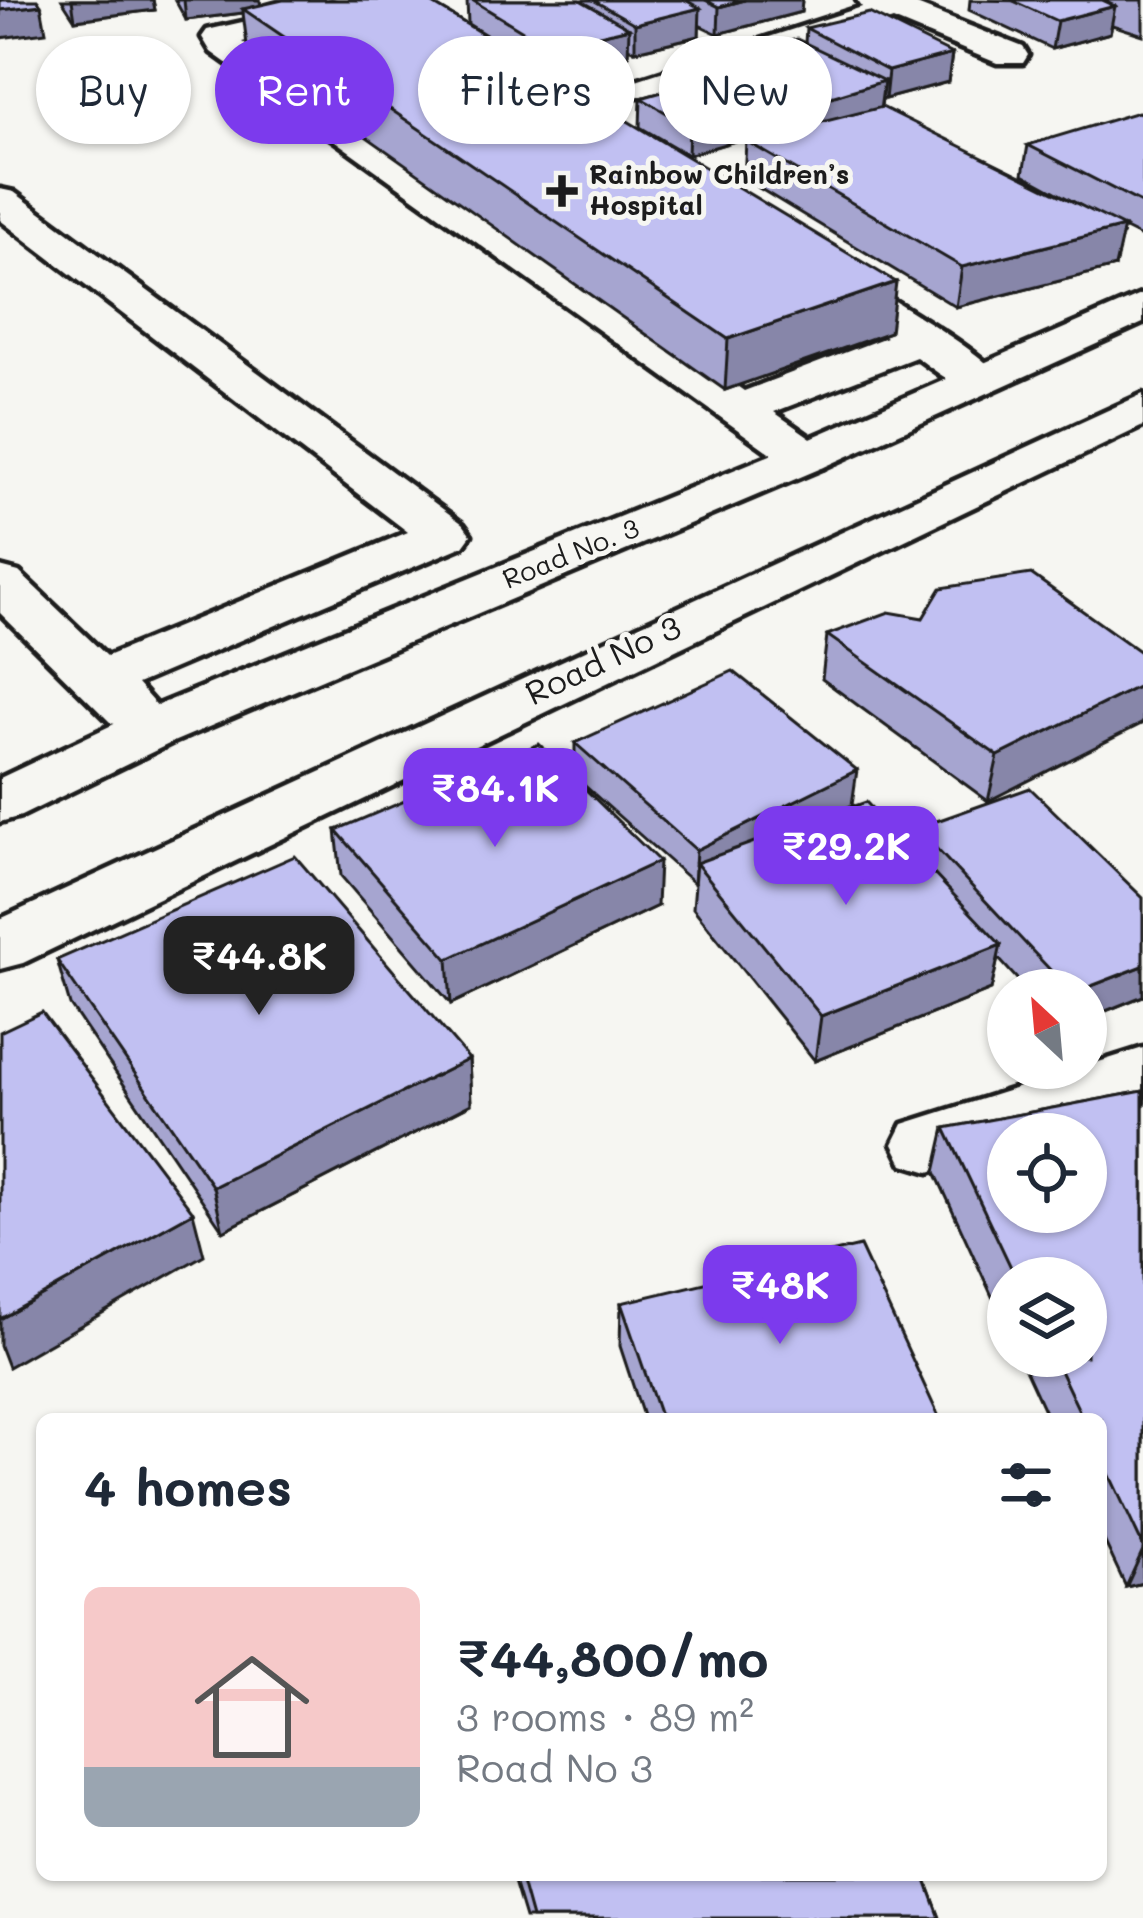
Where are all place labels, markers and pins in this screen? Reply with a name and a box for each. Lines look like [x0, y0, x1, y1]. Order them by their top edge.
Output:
place label: Rainbow Children’s Hospital [589, 156, 849, 222]
marker: Rainbow Children’s Hospital [546, 175, 578, 207]
pin: ₹84.1K [397, 748, 593, 850]
pin: ₹29.2K [748, 806, 944, 908]
pin: ₹44.8K [161, 916, 357, 1018]
pin: ₹48K [709, 1245, 851, 1347]

